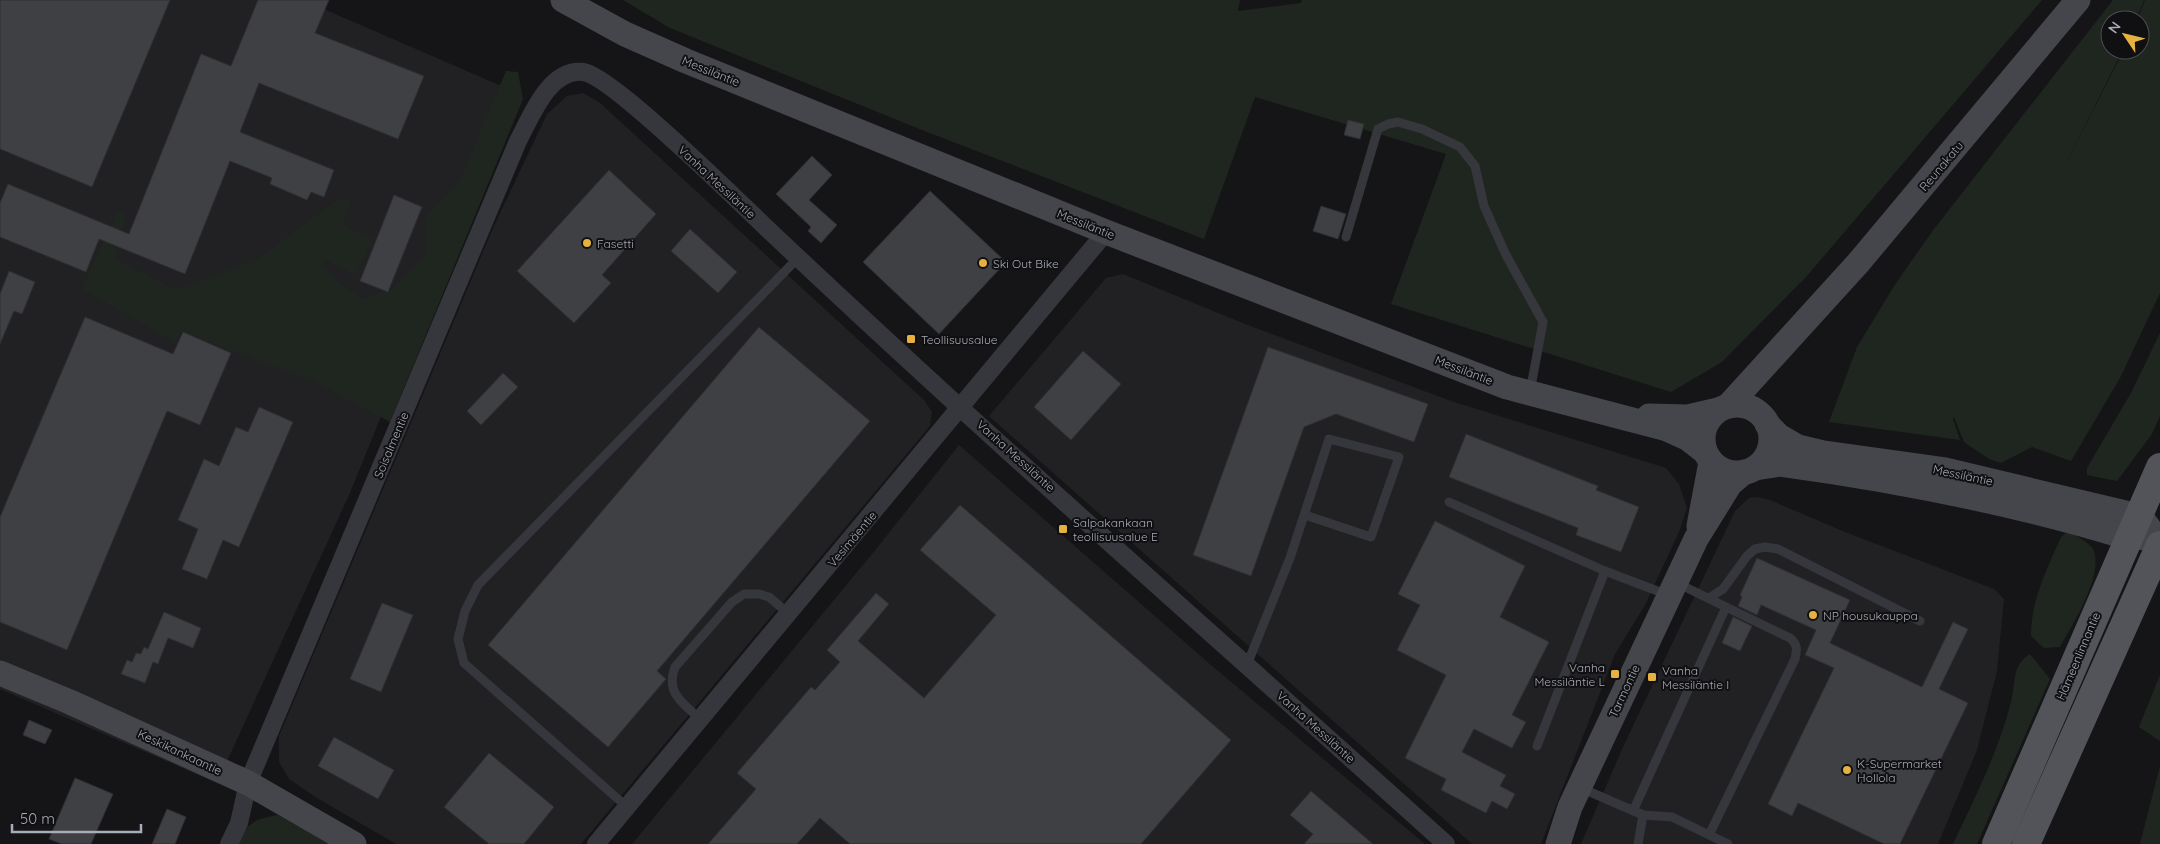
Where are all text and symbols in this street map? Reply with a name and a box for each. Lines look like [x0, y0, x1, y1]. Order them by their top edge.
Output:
north arrow [2100, 10, 2150, 60]
text: N [2104, 18, 2125, 37]
street label: Messiläntie [680, 53, 742, 89]
street label: Reunakatu [1916, 138, 1966, 194]
street label: Vanha Messiläntie [675, 142, 759, 222]
street label: Messiläntie [1055, 206, 1117, 242]
place label: Fasetti [597, 236, 634, 251]
marker: Fasetti [581, 237, 593, 249]
place label: Ski Out Bike [993, 256, 1059, 271]
marker: Ski Out Bike [977, 257, 989, 269]
place label: Teollisuusalue [921, 332, 998, 347]
marker: Teollisuusalue [905, 333, 917, 345]
street label: Messiläntie [1433, 352, 1495, 388]
street label: Soisalmentie [370, 409, 412, 480]
street label: Vanha Messiläntie [974, 417, 1058, 495]
street label: Messiläntie [1932, 461, 1995, 489]
street label: Vesimäentie [824, 508, 880, 570]
place label: Salpakankaan teollisuusalue E [1073, 515, 1158, 544]
marker: Salpakankaan teollisuusalue E [1057, 523, 1069, 535]
place label: NP housukauppa [1823, 608, 1918, 623]
marker: NP housukauppa [1807, 609, 1819, 621]
street label: Hämeenlinnantie [2053, 610, 2103, 702]
place label: Vanha Messiläntie L [1534, 660, 1606, 689]
street label: Tarmontie [1605, 662, 1643, 720]
place label: Vanha Messiläntie I [1662, 663, 1729, 692]
marker: Vanha Messiläntie L [1609, 668, 1621, 680]
marker: Vanha Messiläntie I [1646, 671, 1658, 683]
street label: Vanha Messiläntie [1274, 688, 1358, 766]
street label: Keskikankaantie [135, 726, 225, 778]
place label: K-Supermarket Hollola [1857, 756, 1942, 785]
marker: K-Supermarket Hollola [1841, 764, 1853, 776]
scale bar [12, 802, 141, 834]
text: 50 m [20, 809, 55, 828]

